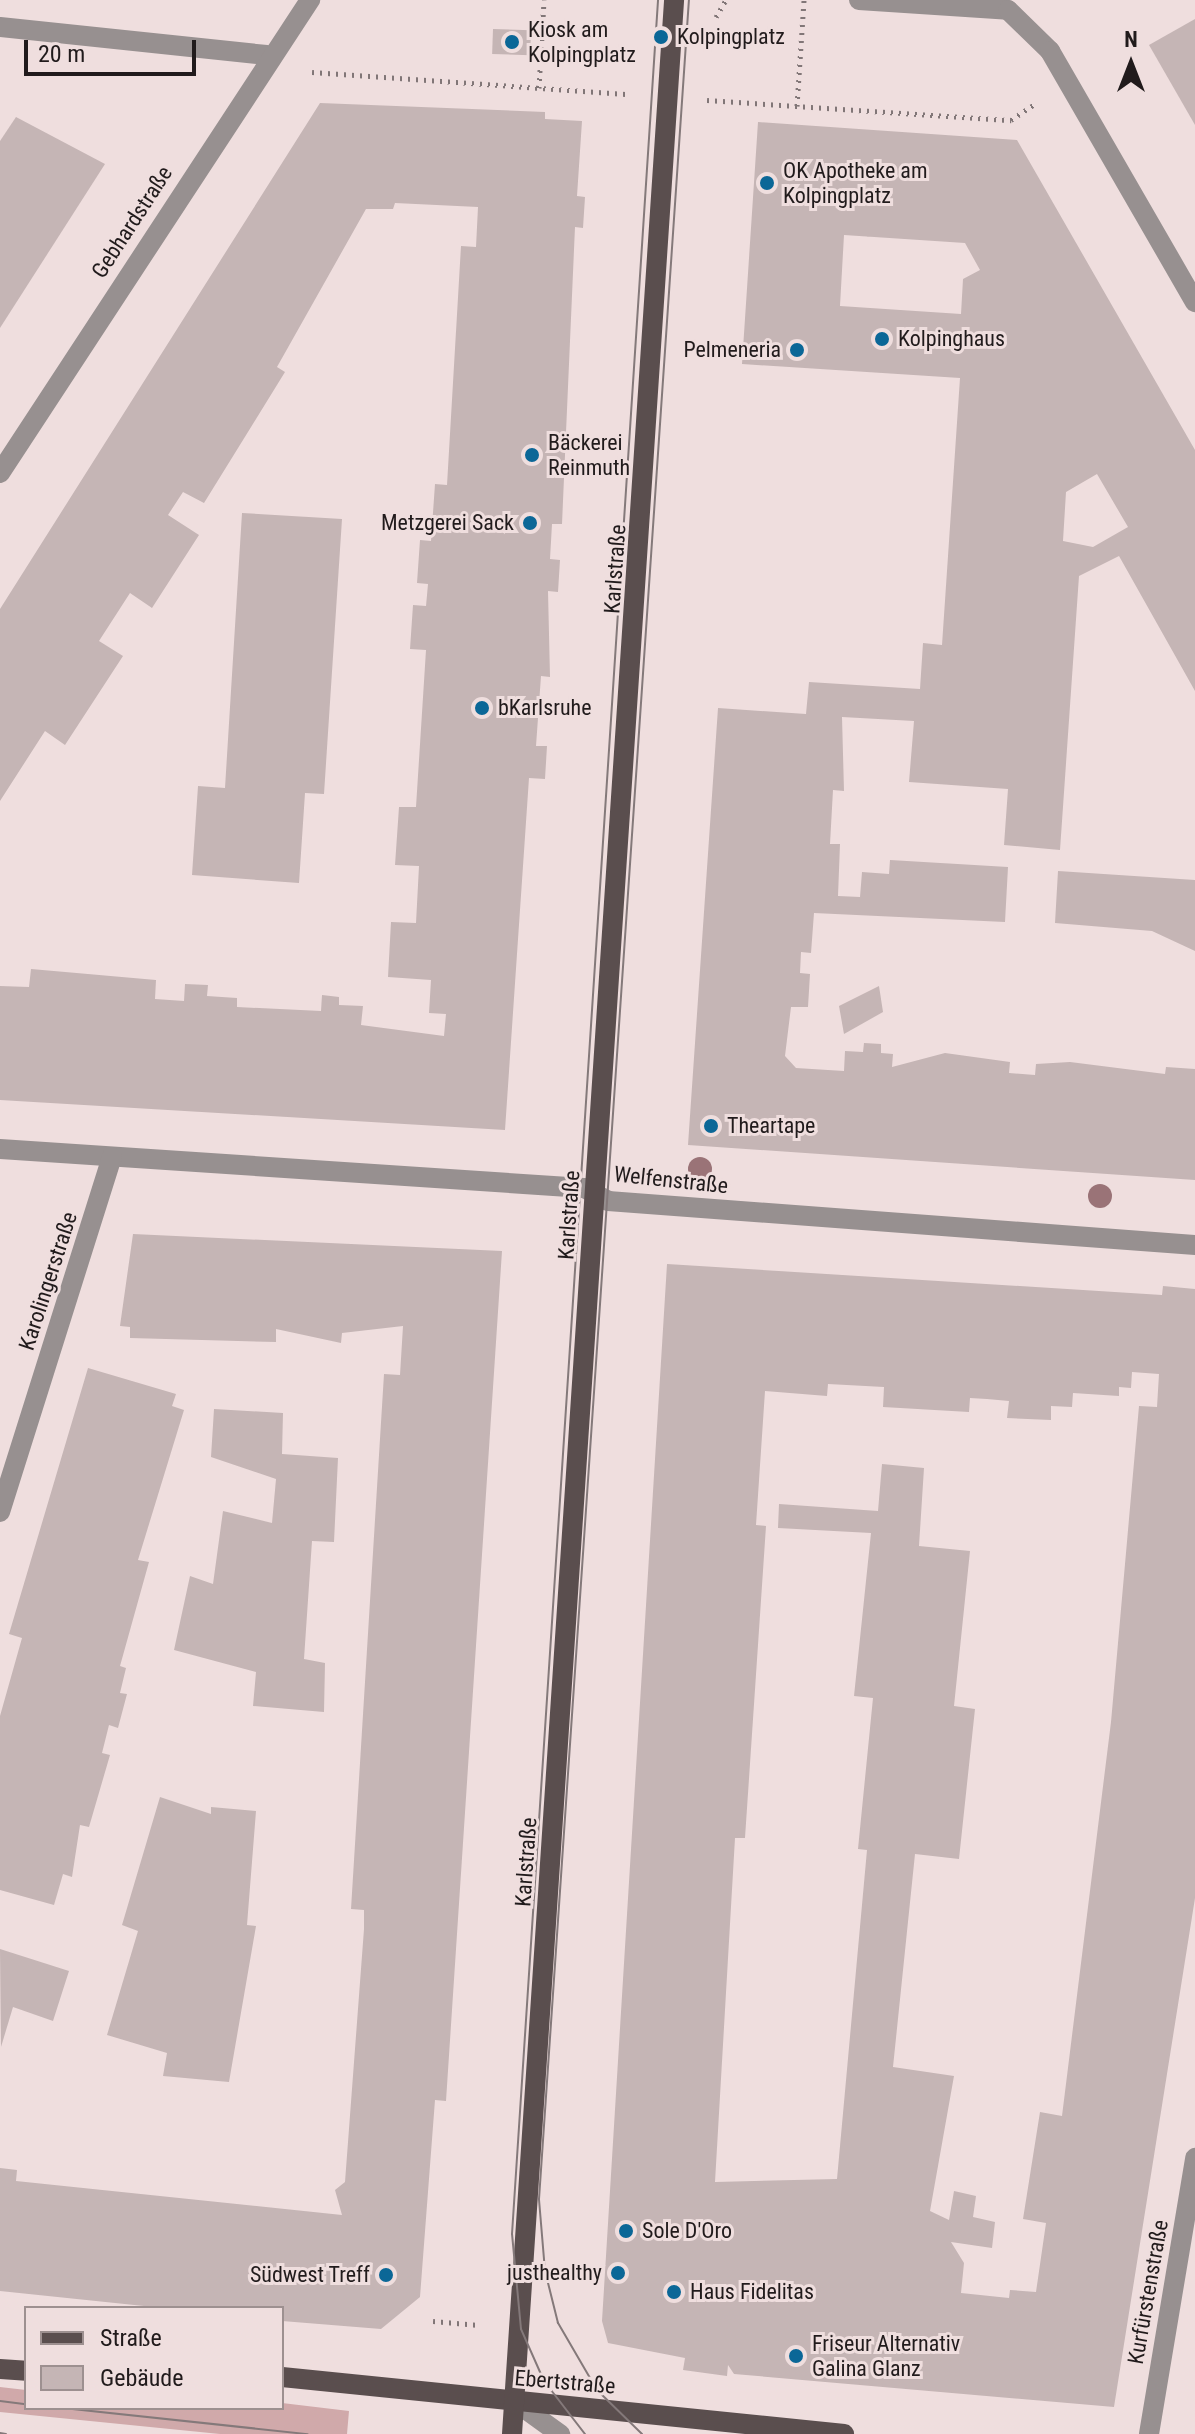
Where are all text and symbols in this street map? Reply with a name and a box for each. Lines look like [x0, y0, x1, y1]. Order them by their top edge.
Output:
place label: Kiosk am Kolpingplatz [528, 16, 636, 68]
scale bar [28, 24, 200, 74]
place label: Kolpingplatz [677, 24, 785, 50]
north arrow [1091, 24, 1171, 104]
text: N [1124, 27, 1138, 52]
marker: Kolpingplatz [652, 28, 670, 46]
marker: Kiosk am Kolpingplatz [503, 33, 521, 51]
text: 20 m [38, 40, 85, 68]
place label: OK Apotheke am Kolpingplatz [783, 157, 927, 208]
street label: Gebhardstraße [86, 161, 178, 283]
marker: OK Apotheke am Kolpingplatz [758, 174, 776, 192]
place label: Kolpinghaus [898, 326, 1005, 352]
marker: Kolpinghaus [873, 330, 891, 348]
place label: Pelmeneria [683, 337, 781, 363]
marker: Pelmeneria [788, 341, 806, 359]
place label: Bäckerei Reinmuth [548, 429, 630, 480]
marker: Bäckerei Reinmuth [523, 446, 541, 464]
place label: Metzgerei Sack [381, 510, 514, 536]
marker: Metzgerei Sack [521, 514, 539, 532]
street label: Karlstraße [599, 523, 631, 615]
place label: bKarlsruhe [498, 695, 591, 721]
marker: bKarlsruhe [473, 699, 491, 717]
place label: Theartape [727, 1113, 815, 1139]
marker: Theartape [702, 1117, 720, 1135]
street label: Welfenstraße [613, 1161, 729, 1199]
street label: Karlstraße [553, 1169, 585, 1261]
street label: Karolingerstraße [13, 1209, 83, 1353]
street label: Karlstraße [510, 1816, 542, 1908]
place label: Sole D'Oro [642, 2218, 732, 2244]
street label: Kurfürstenstraße [1122, 2218, 1174, 2366]
marker: Sole D'Oro [617, 2222, 635, 2240]
place label: justhealthy [507, 2260, 602, 2286]
place label: Südwest Treff [249, 2262, 370, 2288]
marker: justhealthy [609, 2264, 627, 2282]
marker: Südwest Treff [377, 2266, 395, 2284]
place label: Haus Fidelitas [690, 2279, 814, 2305]
marker: Haus Fidelitas [665, 2283, 683, 2301]
legend [24, 2306, 284, 2410]
text: Straße [100, 2324, 162, 2352]
place label: Friseur Alternativ Galina Glanz [812, 2330, 960, 2382]
marker: Friseur Alternativ Galina Glanz [787, 2347, 805, 2365]
text: Gebäude [100, 2364, 184, 2392]
street label: Ebertstraße [514, 2364, 616, 2400]

